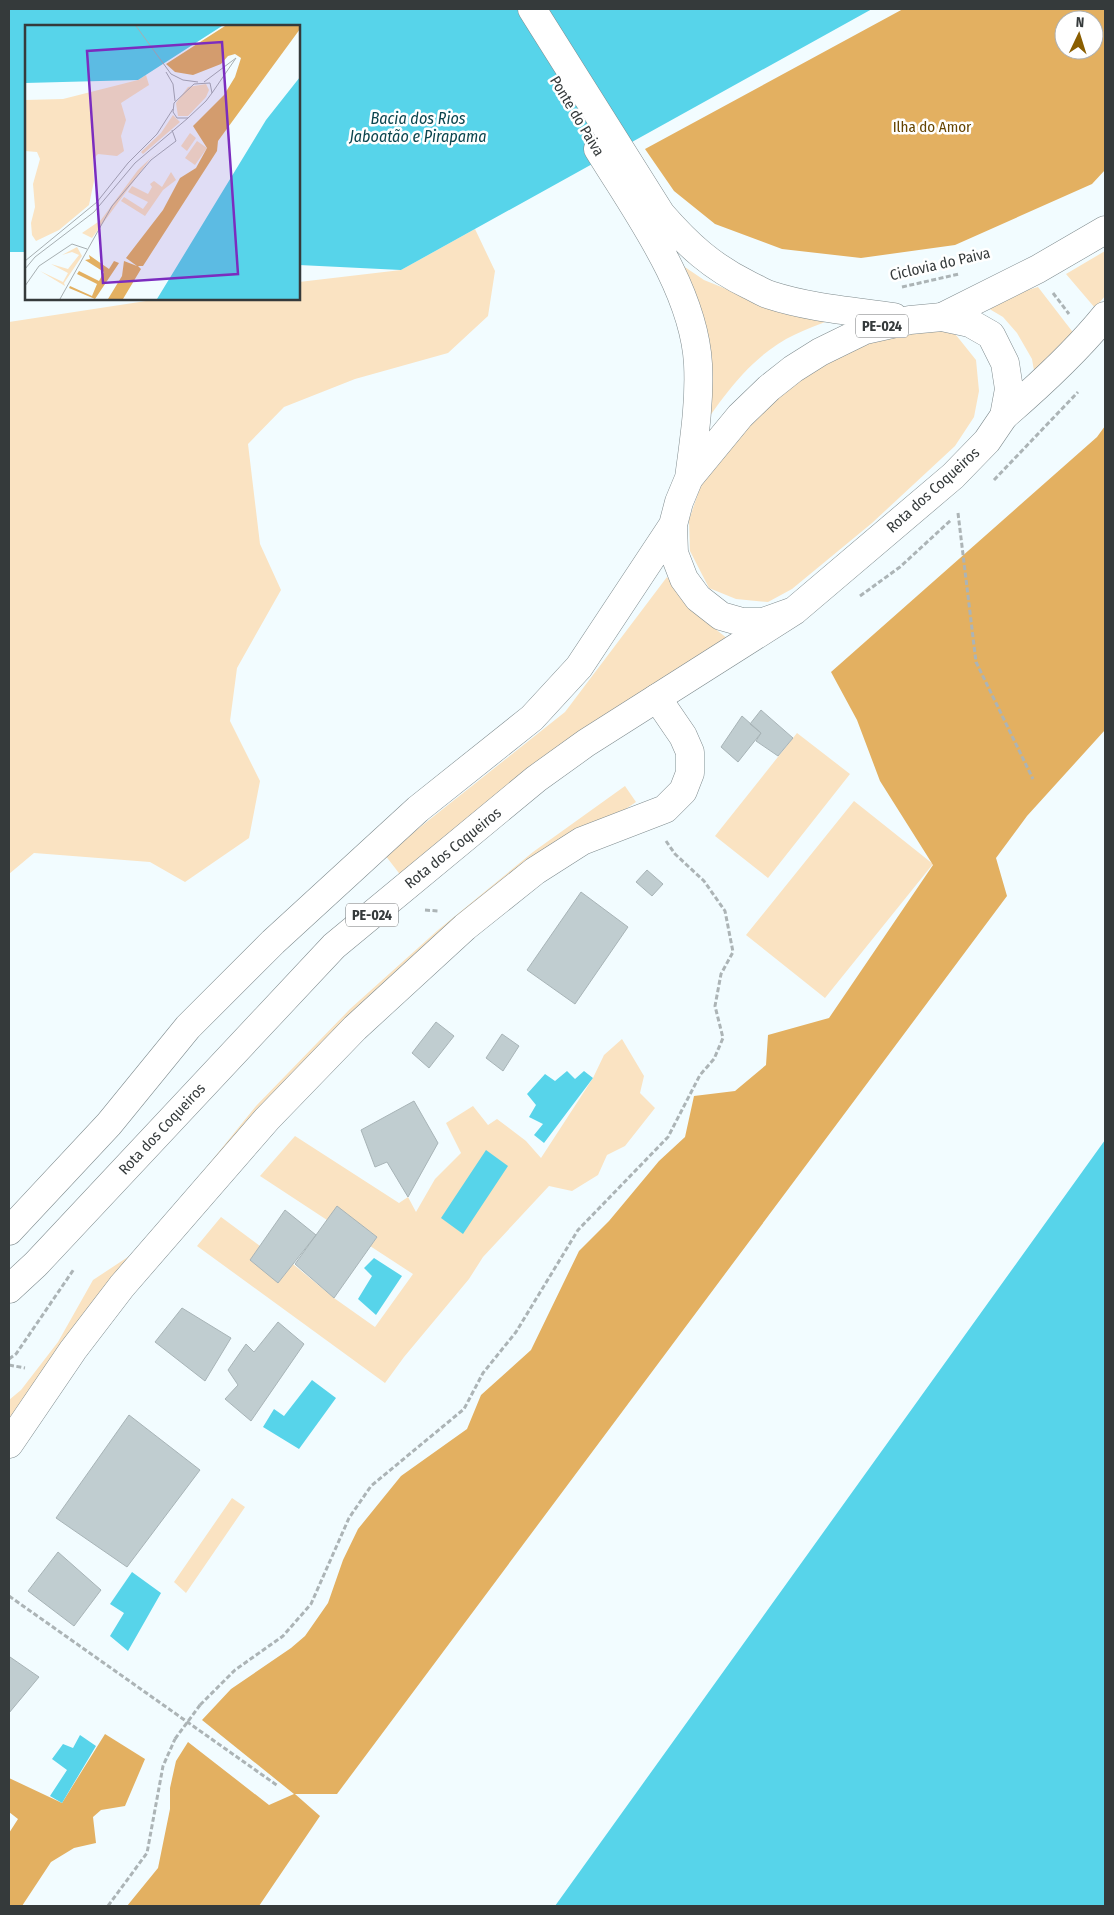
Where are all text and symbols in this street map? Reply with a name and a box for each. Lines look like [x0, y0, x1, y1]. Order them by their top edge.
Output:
north arrow [1054, 10, 1104, 60]
text: N [1075, 14, 1085, 31]
inset map [25, 25, 300, 300]
street label: Ponte do Paiva [546, 73, 608, 159]
water label: Bacia dos Rios Jaboatão e Pirapama [348, 109, 487, 146]
park label: Ilha do Amor [893, 118, 972, 136]
street label: Ciclovia do Paiva [888, 244, 992, 284]
road number: PE-024 [856, 314, 908, 338]
street label: Rota dos Coqueiros [883, 444, 983, 536]
street label: Rota dos Coqueiros [401, 804, 505, 892]
road number: PE-024 [346, 904, 398, 926]
street label: Rota dos Coqueiros [115, 1079, 209, 1179]

